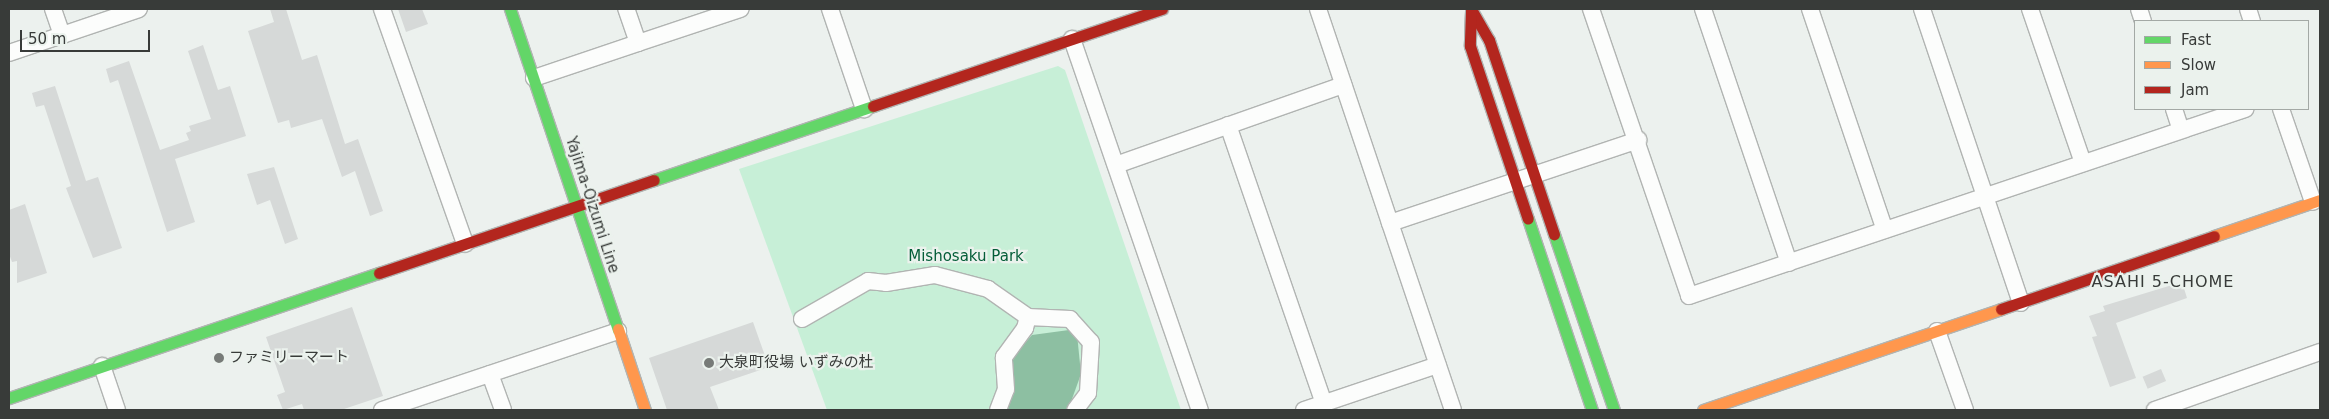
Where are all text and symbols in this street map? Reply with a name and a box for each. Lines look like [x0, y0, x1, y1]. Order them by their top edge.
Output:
scale bar [22, 20, 152, 52]
legend [2134, 20, 2309, 110]
text: 50 m [28, 30, 66, 48]
text: Fast [2181, 31, 2211, 49]
text: Slow [2181, 56, 2216, 74]
text: Jam [2181, 81, 2209, 99]
street label: Yajima-Oizumi Line [561, 134, 623, 276]
park label: Mishosaku Park [908, 248, 1024, 266]
district label: ASAHI 5-CHOME [2090, 272, 2236, 292]
place label: ファミリーマート [229, 349, 349, 367]
marker: ファミリーマート [213, 352, 225, 364]
place label: 大泉町役場 いずみの杜 [719, 354, 874, 372]
marker: 大泉町役場 いずみの杜 [703, 357, 715, 369]

